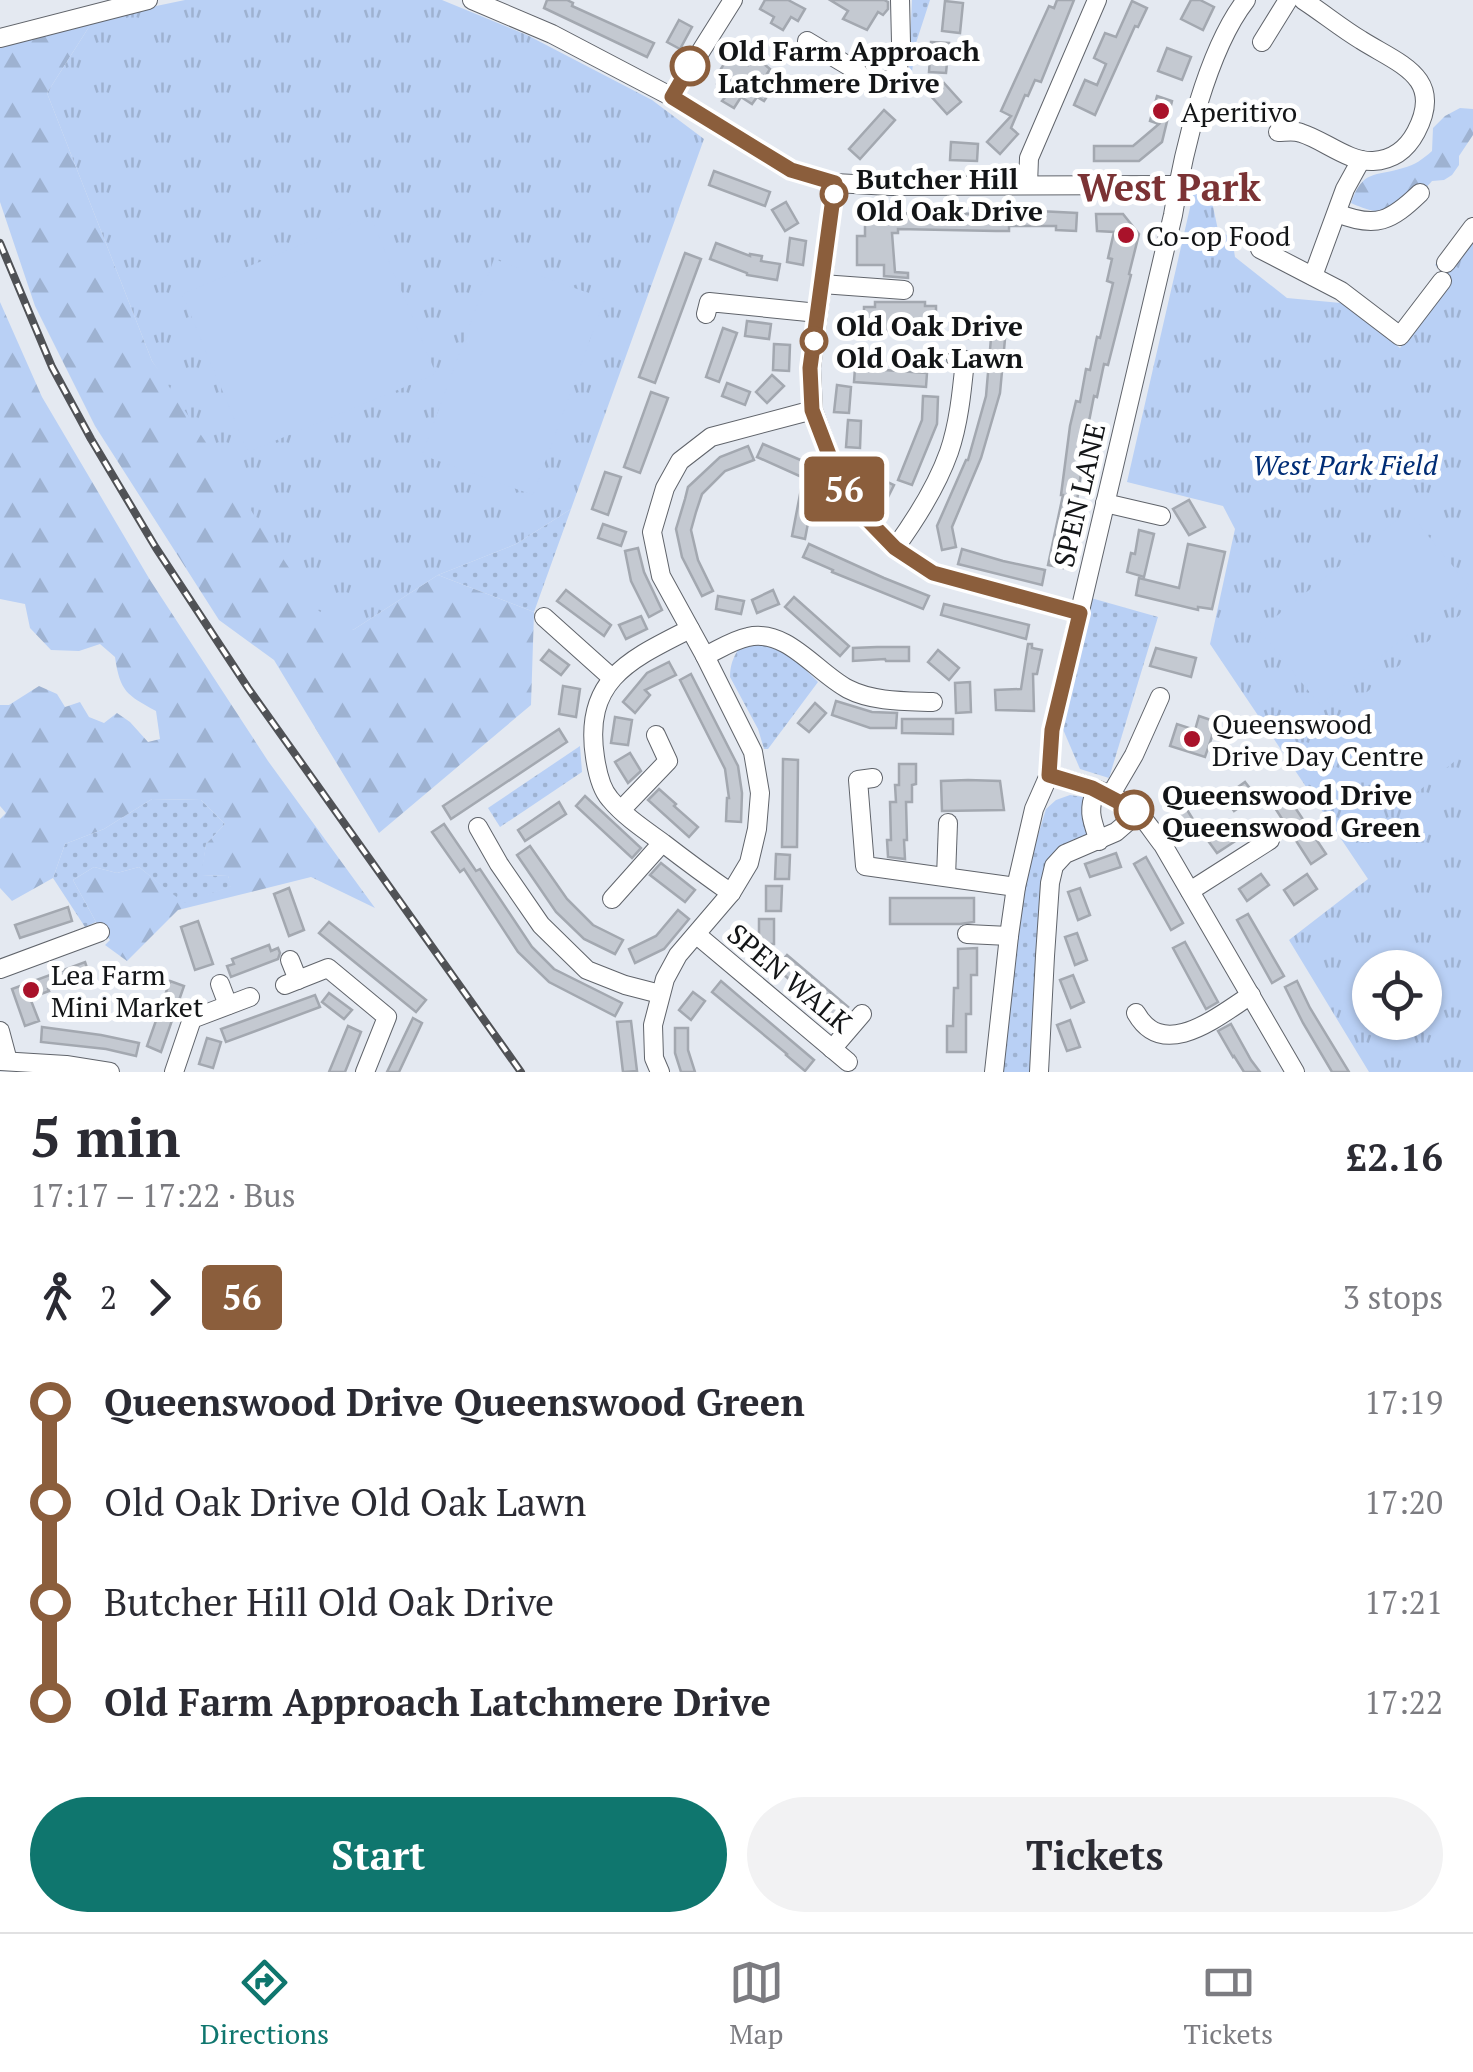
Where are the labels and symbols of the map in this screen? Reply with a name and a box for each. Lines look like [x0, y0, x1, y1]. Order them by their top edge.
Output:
place label: Old Farm Approach Latchmere Drive [718, 32, 980, 101]
marker: Old Farm Approach Latchmere Drive [671, 47, 709, 85]
place label: Aperitivo [1181, 93, 1297, 130]
marker: Aperitivo [1150, 100, 1172, 122]
place label: Butcher Hill Old Oak Drive [856, 160, 1043, 229]
district label: West Park [1077, 162, 1261, 212]
marker: Butcher Hill Old Oak Drive [821, 181, 847, 207]
place label: Co-op Food [1146, 217, 1291, 254]
marker: Co-op Food [1115, 224, 1137, 246]
place label: Old Oak Drive Old Oak Lawn [836, 307, 1023, 376]
marker: Old Oak Drive Old Oak Lawn [801, 328, 827, 354]
street label: SPEN LANE [1044, 419, 1114, 571]
park label: West Park Field [1252, 446, 1439, 483]
line badge: 56 [799, 456, 889, 522]
place label: Queenswood Drive Day Centre [1212, 705, 1424, 774]
marker: Queenswood Drive Day Centre [1181, 728, 1203, 750]
place label: Queenswood Drive Queenswood Green [1162, 776, 1421, 845]
marker: Queenswood Drive Queenswood Green [1115, 791, 1153, 829]
street label: SPEN WALK [720, 915, 861, 1041]
place label: Lea Farm Mini Market [51, 956, 204, 1025]
marker: Lea Farm Mini Market [20, 979, 42, 1001]

